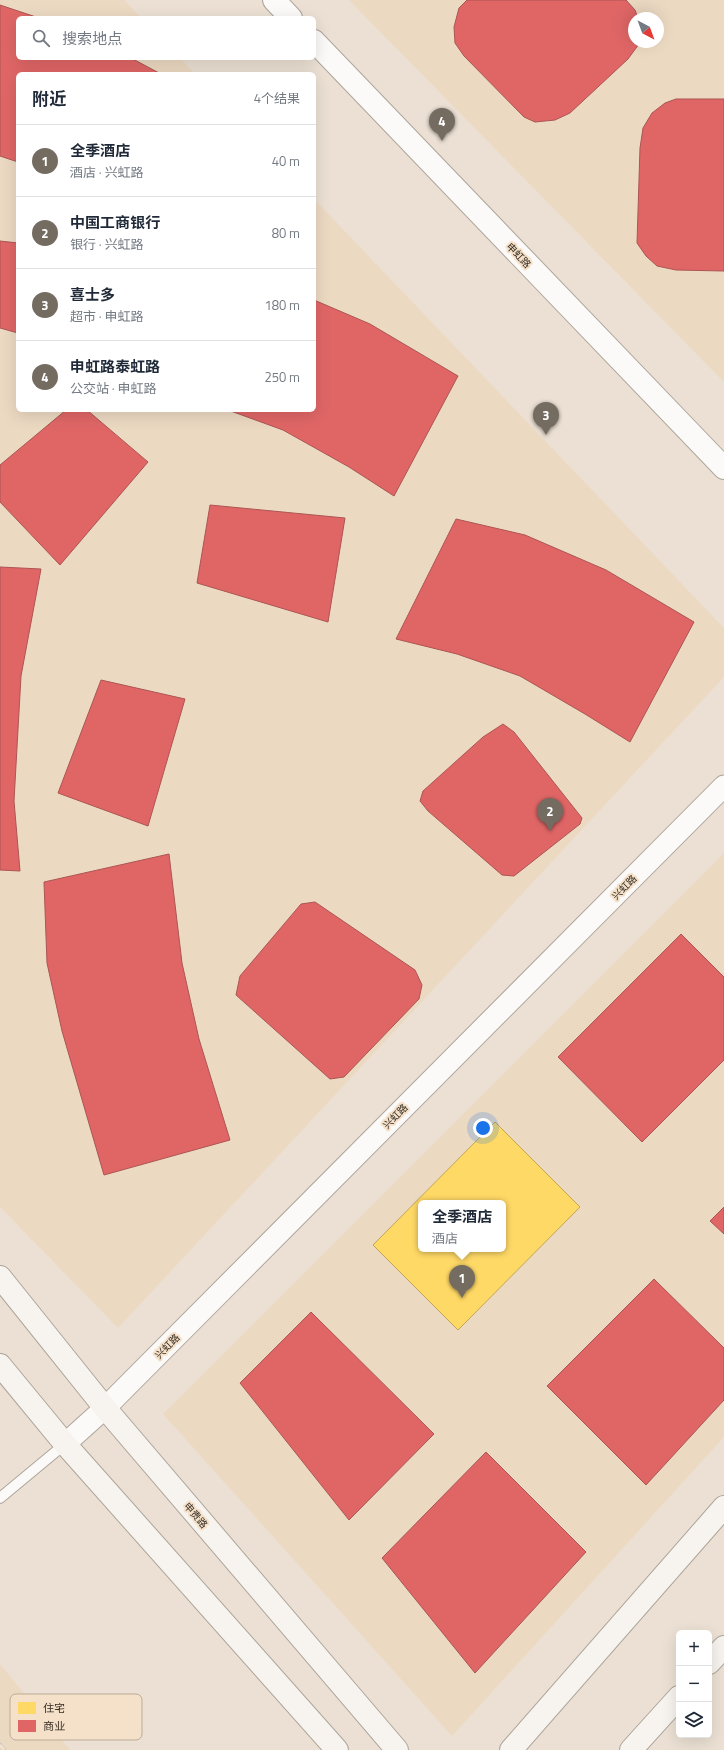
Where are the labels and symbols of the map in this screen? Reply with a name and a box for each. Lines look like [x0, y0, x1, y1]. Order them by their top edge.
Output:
north arrow [628, 12, 664, 48]
pin: 4 [429, 108, 455, 141]
street label: 申虹路 [503, 239, 534, 271]
pin: 3 [533, 402, 559, 435]
pin: 2 [537, 798, 563, 831]
street label: 兴虹路 [608, 871, 640, 903]
street label: 兴虹路 [379, 1100, 411, 1132]
your location [473, 1118, 493, 1138]
pin: 1 [449, 1265, 475, 1298]
street label: 兴虹路 [151, 1330, 183, 1362]
street label: 申贵路 [180, 1499, 211, 1532]
legend [10, 1694, 142, 1740]
text: 住宅 [43, 1700, 65, 1716]
text: 商业 [43, 1718, 65, 1734]

